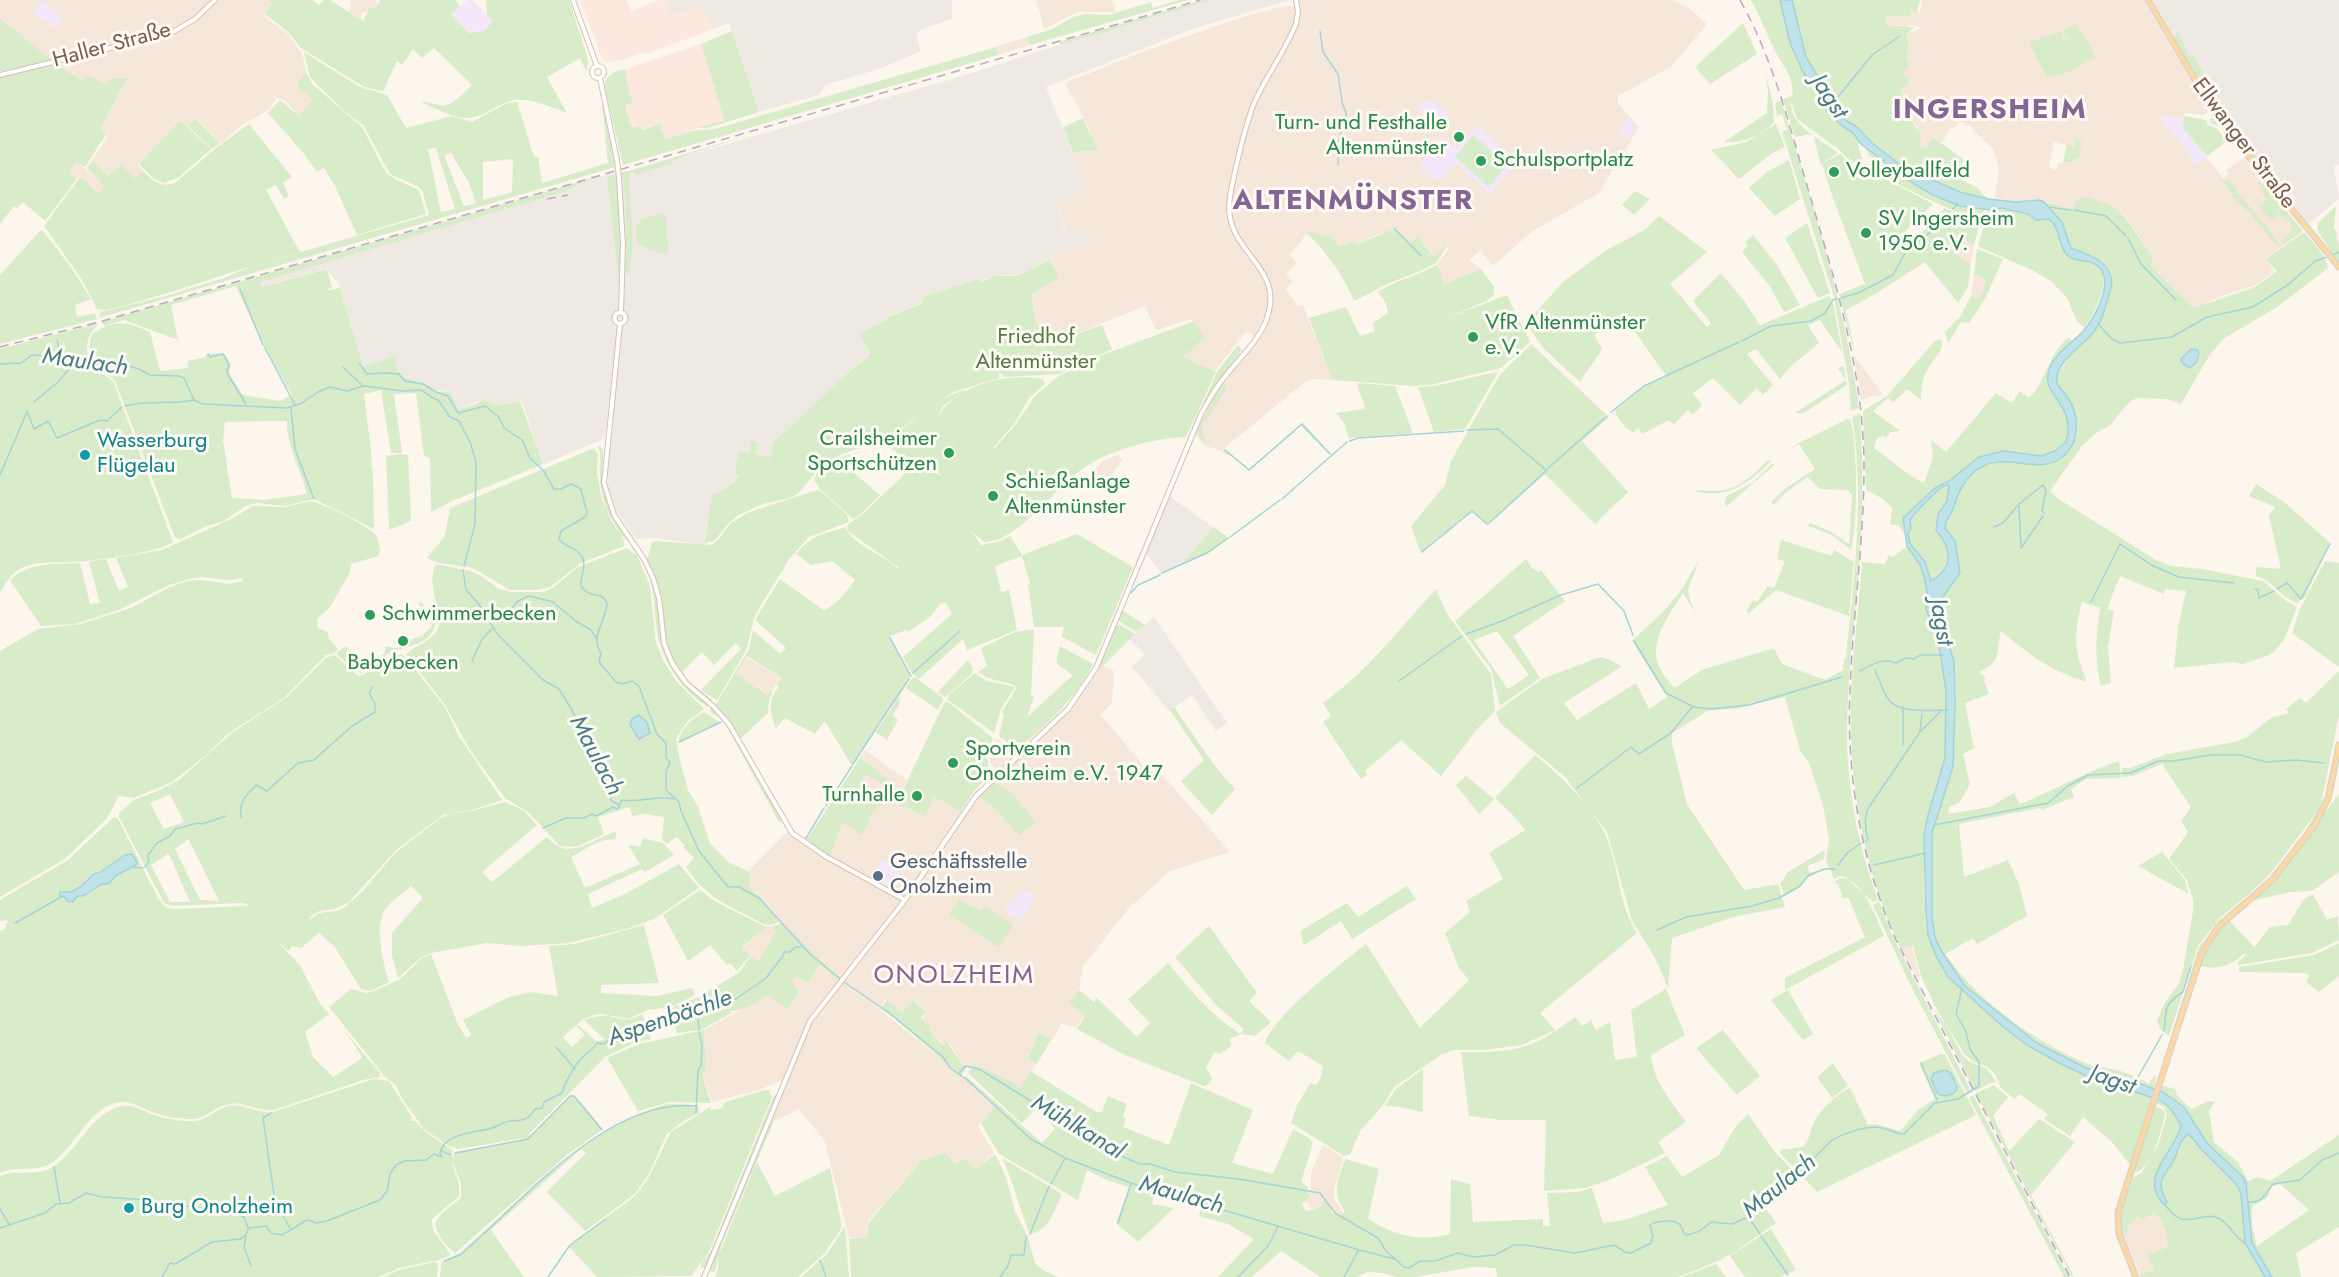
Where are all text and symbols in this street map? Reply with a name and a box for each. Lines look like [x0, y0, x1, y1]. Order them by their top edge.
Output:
street label: Haller Straße [50, 18, 174, 74]
water label: Jagst [1803, 69, 1853, 125]
street label: Ellwanger Straße [2185, 74, 2301, 214]
district label: INGERSHEIM [1893, 94, 2087, 128]
place label: Turn- und Festhalle Altenmünster [1275, 111, 1447, 162]
marker: Turn- und Festhalle Altenmünster [1452, 130, 1466, 144]
place label: Schulsportplatz [1493, 148, 1634, 174]
marker: Schulsportplatz [1474, 154, 1488, 168]
place label: Volleyballfeld [1846, 159, 1970, 185]
marker: Volleyballfeld [1827, 165, 1841, 179]
district label: ALTENMÜNSTER [1232, 185, 1474, 219]
place label: SV Ingersheim 1950 e.V. [1878, 207, 2014, 258]
marker: SV Ingersheim 1950 e.V. [1859, 226, 1873, 240]
place label: VfR Altenmünster e.V. [1485, 311, 1646, 362]
park label: Friedhof Altenmünster [975, 325, 1097, 376]
marker: VfR Altenmünster e.V. [1466, 330, 1480, 344]
water label: Maulach [40, 343, 130, 383]
place label: Crailsheimer Sportschützen [807, 427, 937, 478]
place label: Wasserburg Flügelau [97, 429, 208, 481]
marker: Crailsheimer Sportschützen [942, 446, 956, 460]
marker: Wasserburg Flügelau [78, 448, 92, 462]
place label: Schießanlage Altenmünster [1005, 470, 1130, 522]
marker: Schießanlage Altenmünster [986, 489, 1000, 503]
water label: Jagst [1922, 596, 1958, 648]
place label: Schwimmerbecken [382, 602, 557, 628]
marker: Schwimmerbecken [363, 608, 377, 622]
marker: Babybecken [396, 634, 410, 648]
place label: Babybecken [347, 651, 459, 677]
water label: Maulach [562, 711, 628, 801]
place label: Sportverein Onolzheim e.V. 1947 [965, 737, 1163, 788]
marker: Sportverein Onolzheim e.V. 1947 [946, 756, 960, 770]
place label: Turnhalle [822, 783, 905, 809]
marker: Turnhalle [910, 789, 924, 803]
place label: Geschäftsstelle Onolzheim [890, 850, 1027, 902]
marker: Geschäftsstelle Onolzheim [871, 869, 885, 883]
district label: ONOLZHEIM [874, 961, 1034, 993]
water label: Aspenbächle [604, 984, 736, 1054]
water label: Jagst [2085, 1060, 2139, 1102]
water label: Mühlkanal [1025, 1089, 1129, 1167]
water label: Maulach [1737, 1149, 1823, 1225]
water label: Maulach [1136, 1170, 1226, 1222]
place label: Burg Onolzheim [141, 1195, 293, 1221]
marker: Burg Onolzheim [122, 1201, 136, 1215]

